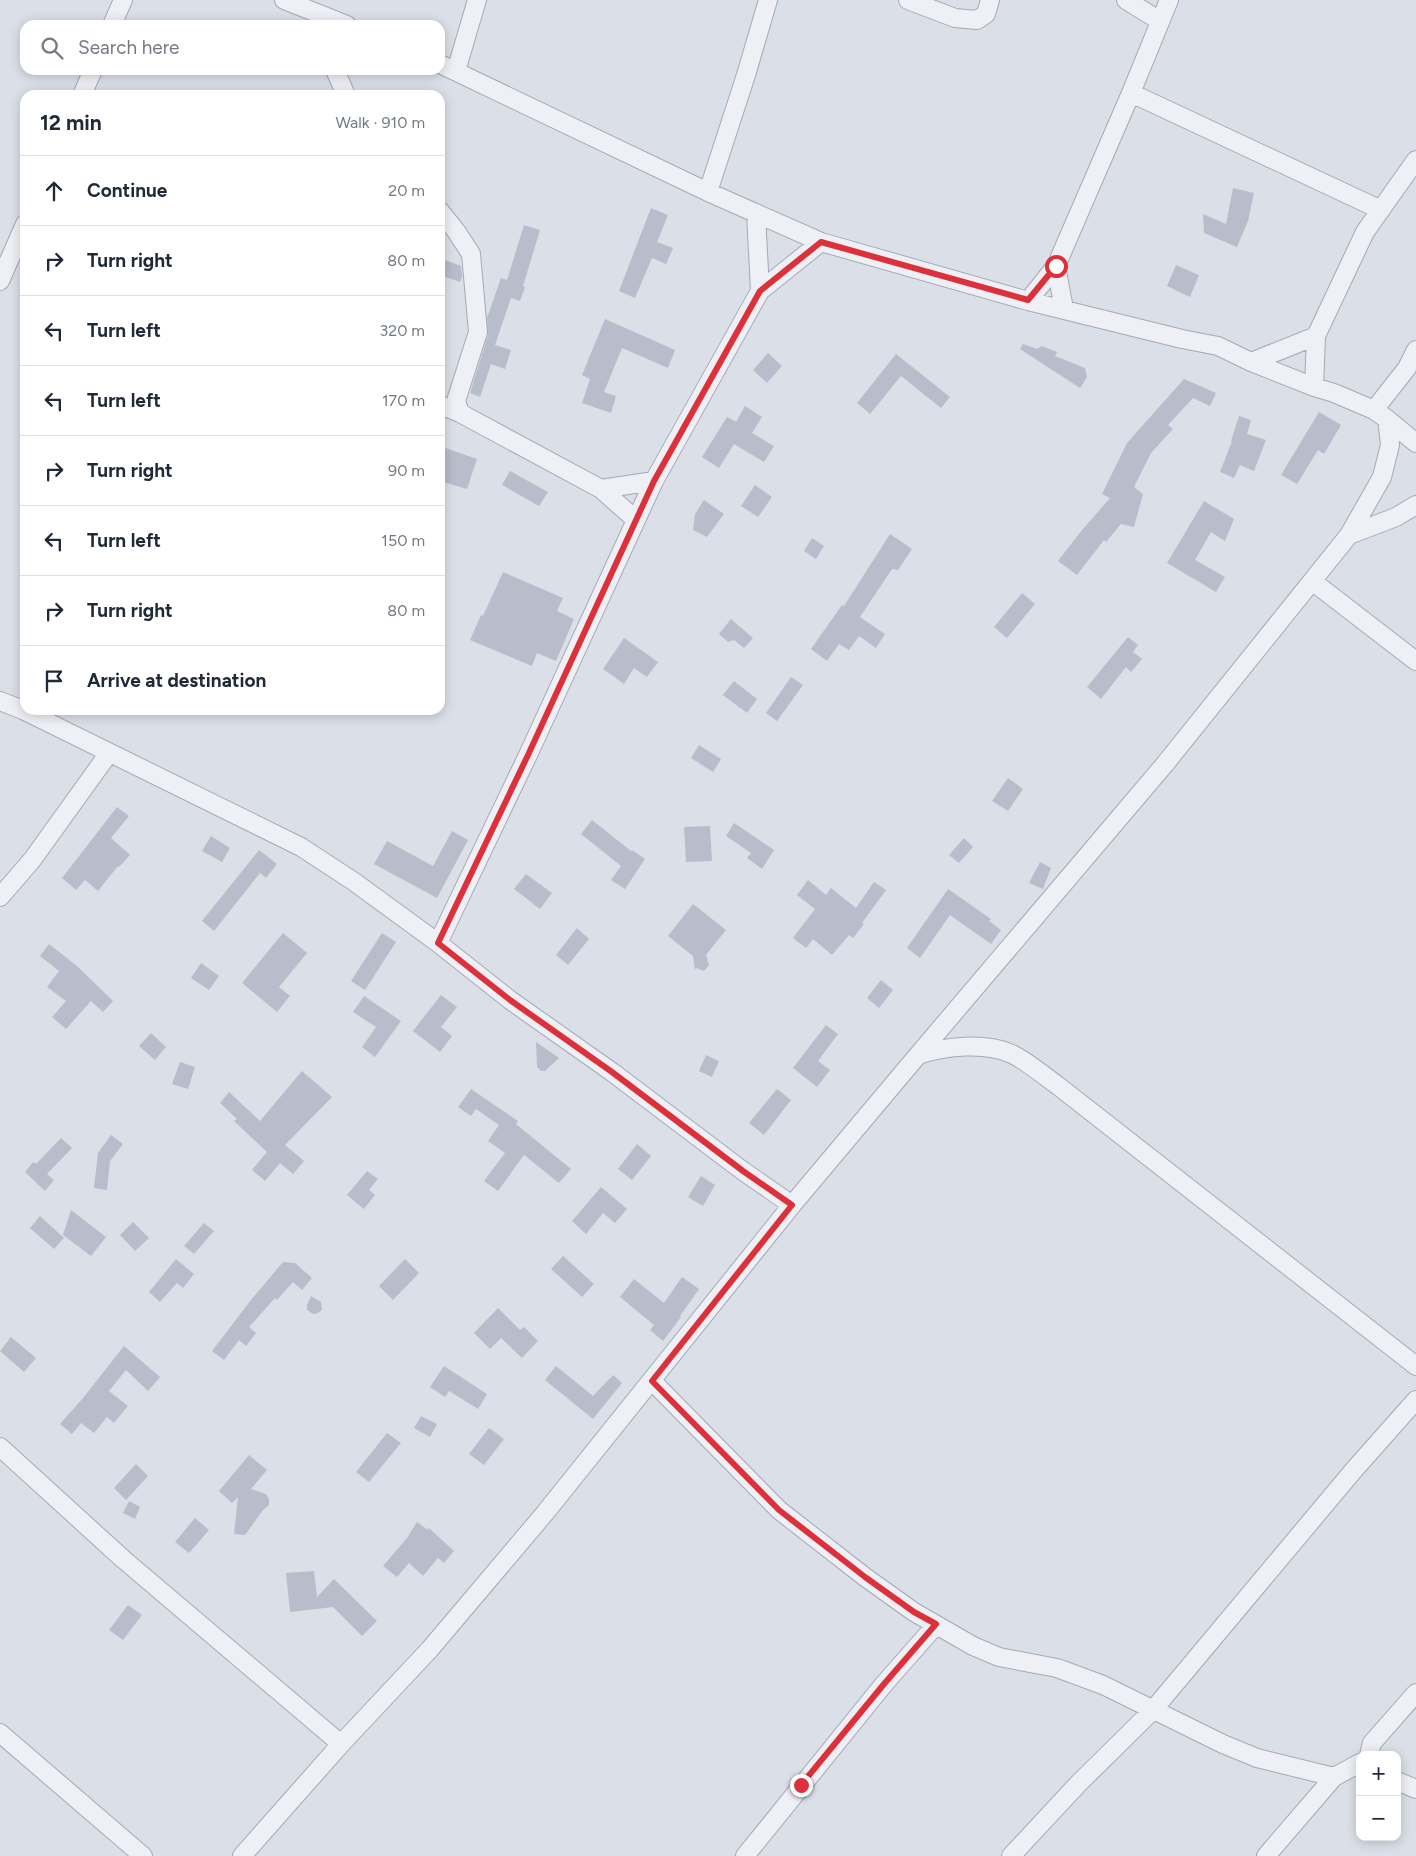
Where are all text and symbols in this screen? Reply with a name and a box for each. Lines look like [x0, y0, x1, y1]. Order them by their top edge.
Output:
search box [20, 20, 445, 75]
icon: search [38, 34, 66, 62]
text: Search here [78, 36, 180, 59]
text: 12 min [40, 110, 102, 135]
text: Walk · 910 m [335, 113, 425, 132]
icon: ahead [40, 177, 68, 205]
text: Continue [87, 179, 167, 202]
text: 20 m [388, 181, 425, 200]
icon: right [40, 247, 68, 275]
text: Turn right [87, 249, 173, 272]
text: 80 m [387, 251, 425, 270]
route start [1045, 255, 1068, 278]
icon: left [40, 317, 68, 345]
text: Turn left [87, 319, 161, 342]
text: 320 m [380, 321, 425, 340]
icon: left [40, 387, 68, 415]
text: Turn left [87, 389, 161, 412]
text: 170 m [382, 391, 425, 410]
icon: right [40, 457, 68, 485]
text: Turn right [87, 459, 173, 482]
text: 90 m [388, 461, 425, 480]
icon: left [40, 527, 68, 555]
text: Turn left [87, 529, 161, 552]
text: 150 m [381, 531, 425, 550]
icon: right [40, 597, 68, 625]
text: Turn right [87, 599, 173, 622]
text: 80 m [387, 601, 425, 620]
icon: arrive [40, 667, 68, 695]
text: Arrive at destination [87, 669, 266, 692]
map controls [1356, 1751, 1401, 1841]
button: + [1356, 1751, 1401, 1796]
route end [790, 1774, 813, 1797]
button: − [1356, 1796, 1401, 1841]

